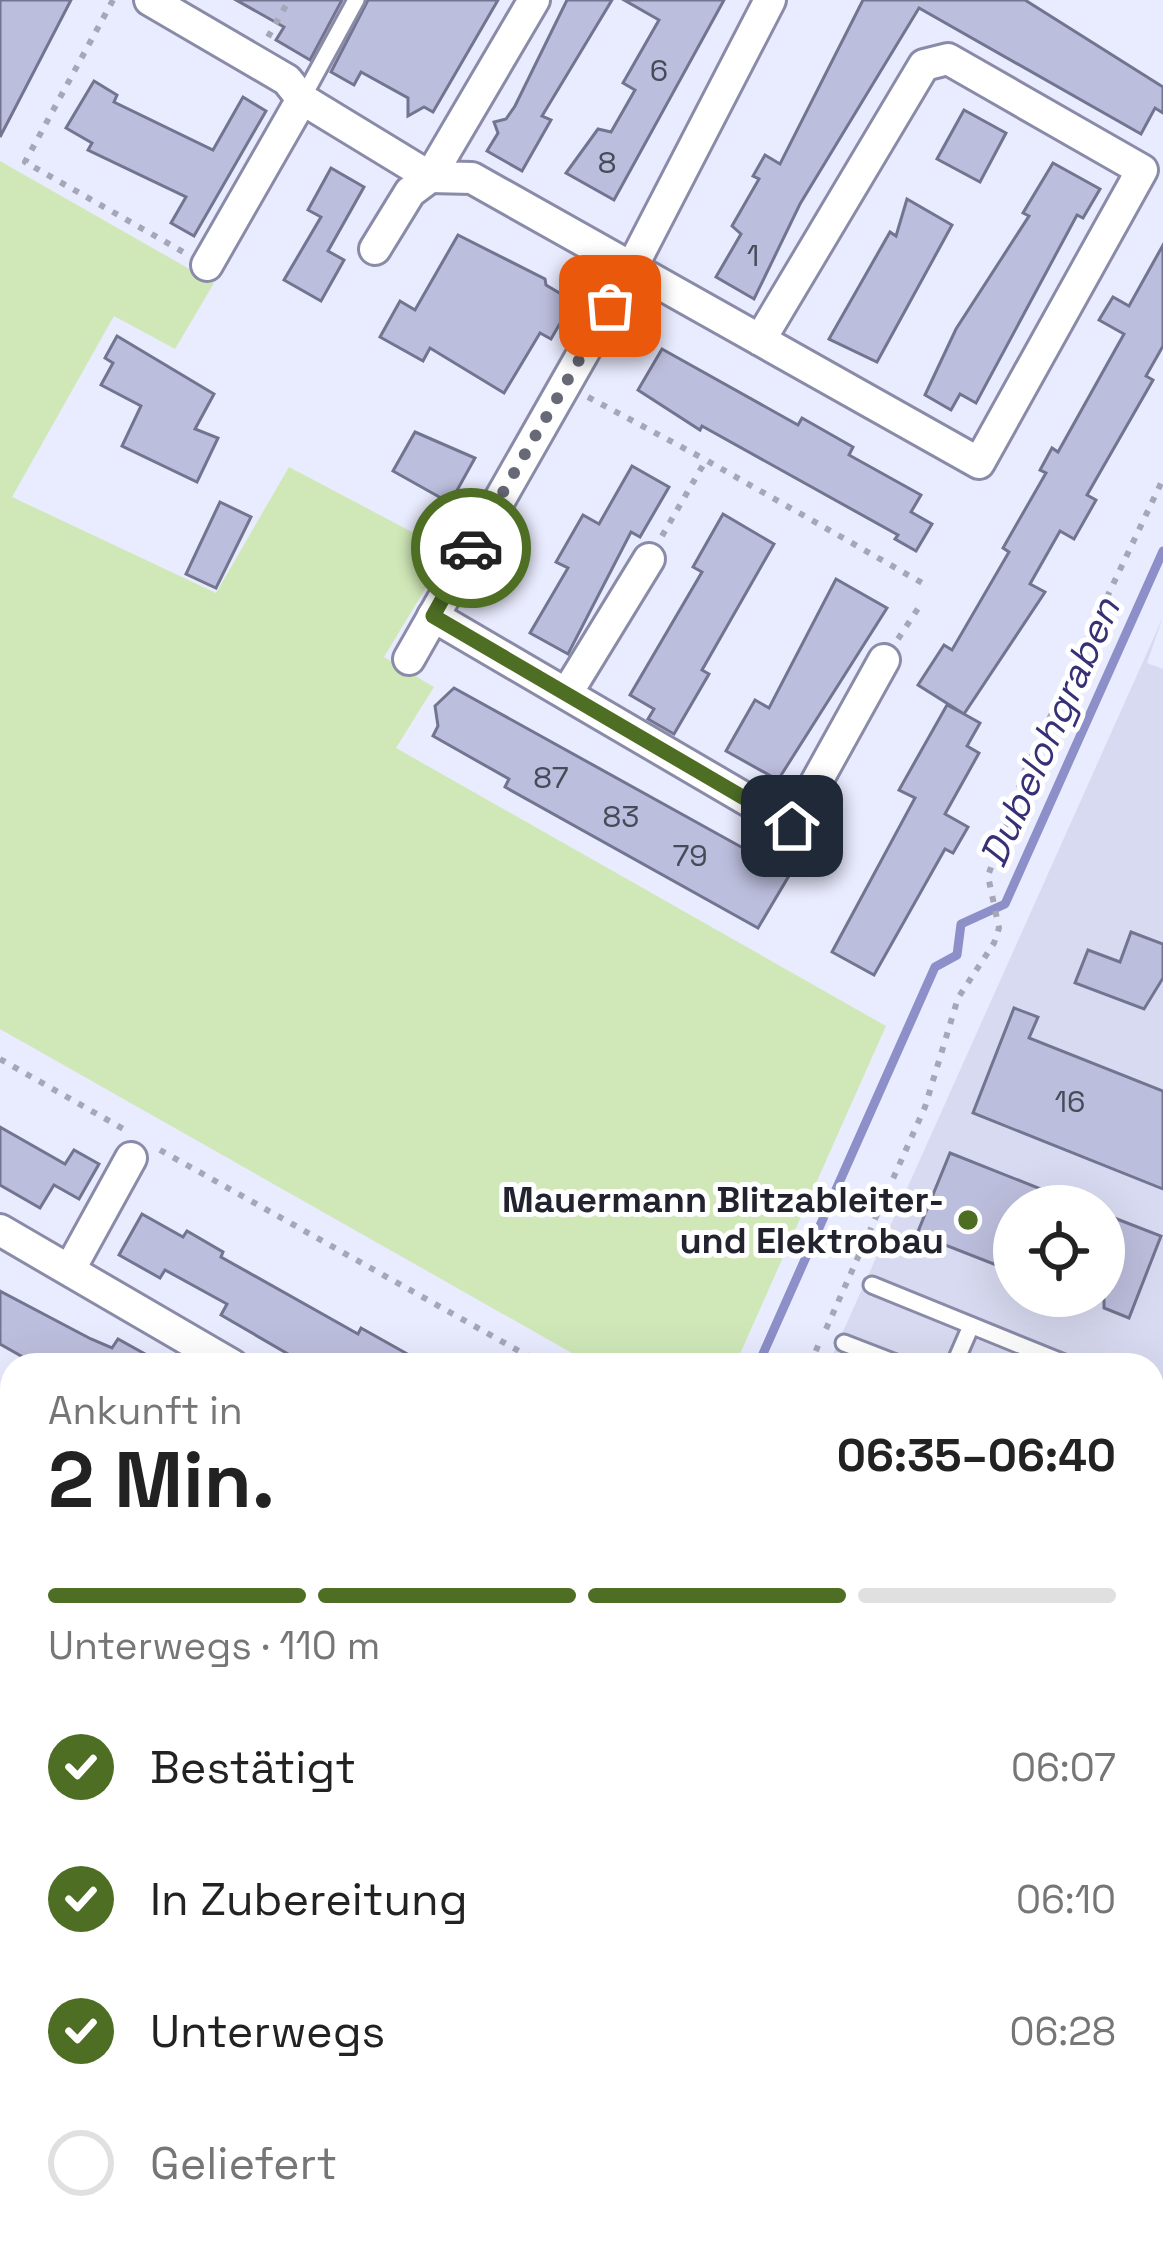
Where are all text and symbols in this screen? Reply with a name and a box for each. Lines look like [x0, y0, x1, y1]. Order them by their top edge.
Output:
house number: 6 [650, 51, 668, 90]
house number: 8 [598, 143, 616, 182]
house number: 1 [747, 236, 759, 275]
pin [559, 255, 661, 357]
icon: bag [577, 273, 643, 339]
courier [411, 488, 531, 608]
icon: car [438, 515, 504, 581]
water label: Dubelohgraben [968, 589, 1131, 874]
house number: 87 [533, 758, 569, 797]
pin [741, 775, 843, 877]
icon: home [759, 793, 825, 859]
house number: 83 [603, 797, 639, 836]
house number: 79 [672, 836, 708, 875]
house number: 16 [1055, 1082, 1085, 1121]
place label: Mauermann Blitzableiter- und Elektrobau [502, 1177, 944, 1264]
map controls [993, 1185, 1125, 1317]
button: locate [993, 1185, 1125, 1317]
marker: Mauermann Blitzableiter- und Elektrobau [955, 1207, 981, 1233]
text: Ankunft in [48, 1386, 243, 1435]
text: 06:35–06:40 [837, 1427, 1116, 1484]
text: 2 Min. [48, 1430, 275, 1530]
text: Unterwegs · 110 m [48, 1621, 380, 1670]
icon: check [48, 1734, 114, 1800]
text: Bestätigt [150, 1739, 356, 1796]
text: 06:07 [1011, 1743, 1116, 1792]
icon: check [48, 1866, 114, 1932]
text: In Zubereitung [150, 1871, 468, 1928]
text: 06:10 [1016, 1875, 1116, 1924]
icon: check [48, 1998, 114, 2064]
text: Unterwegs [150, 2003, 385, 2060]
text: 06:28 [1009, 2007, 1116, 2056]
text: Geliefert [150, 2135, 337, 2192]

